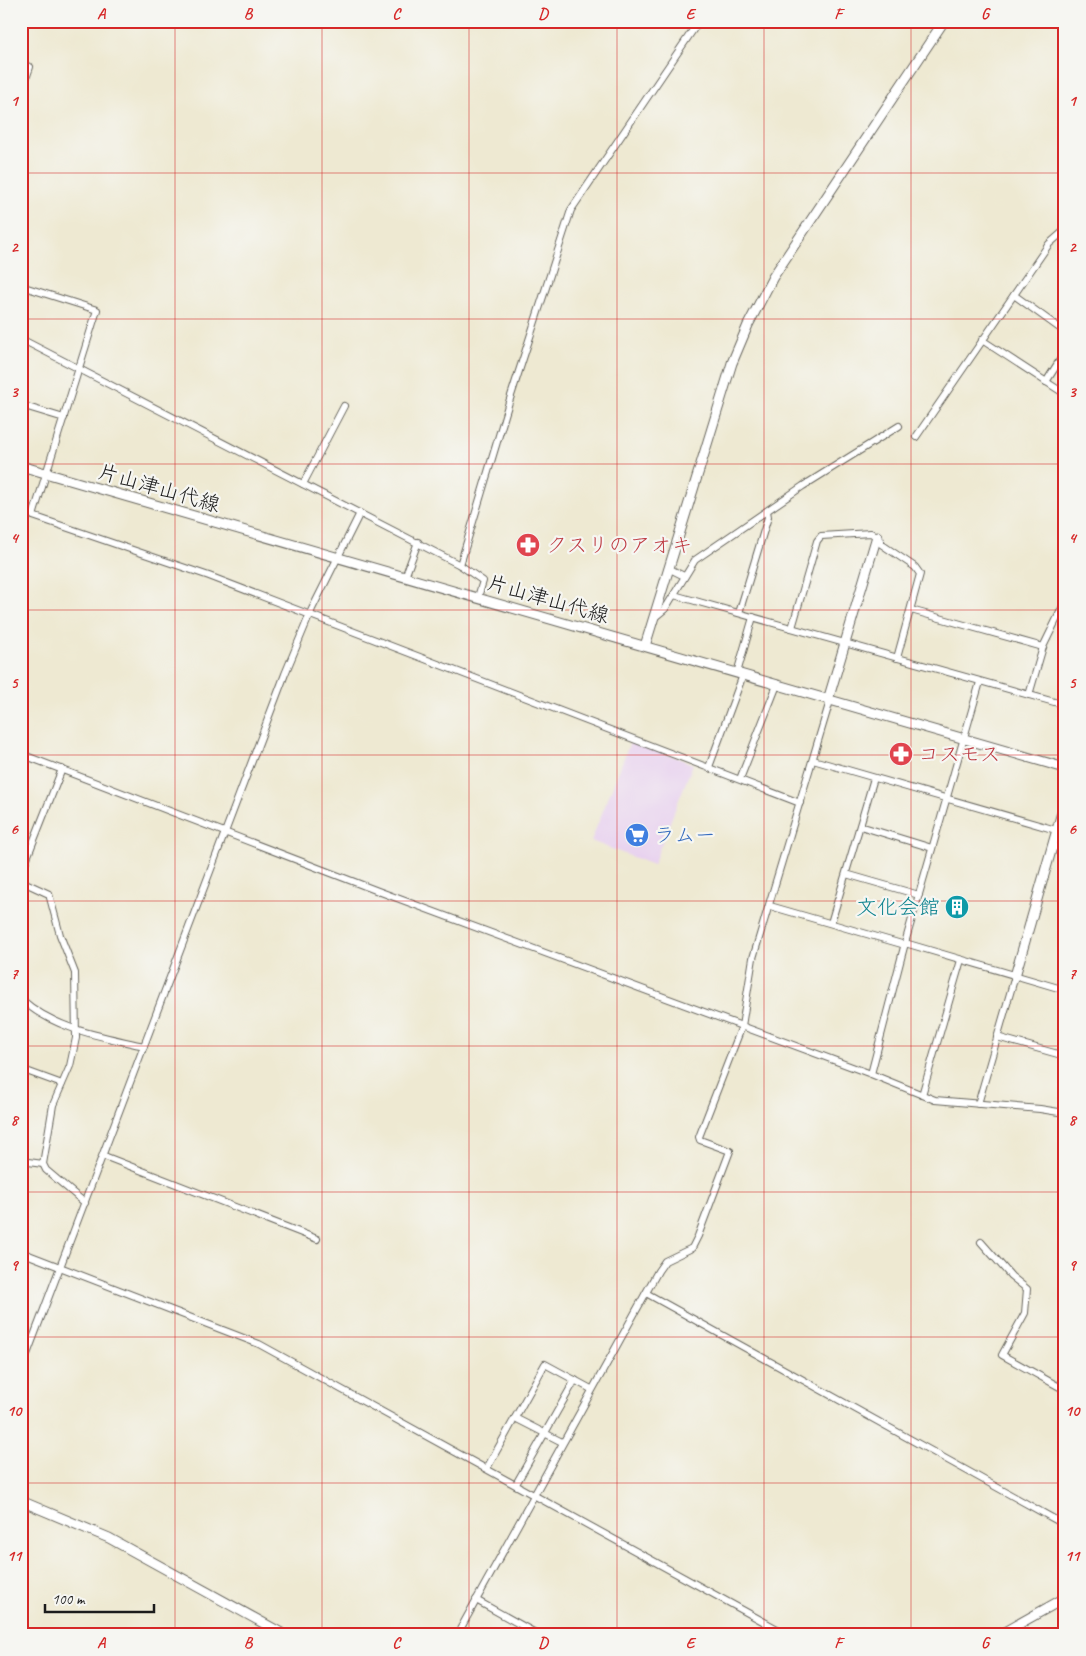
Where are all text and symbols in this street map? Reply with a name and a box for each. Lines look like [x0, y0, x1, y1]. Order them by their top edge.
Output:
text: A [97, 4, 107, 24]
text: B [244, 4, 254, 24]
text: C [392, 4, 402, 24]
text: D [538, 4, 549, 24]
text: E [686, 4, 697, 24]
text: F [834, 4, 845, 24]
text: G [981, 4, 991, 24]
text: 1 [10, 91, 19, 111]
text: 1 [1068, 91, 1077, 111]
text: 2 [10, 237, 19, 257]
text: 2 [1068, 237, 1077, 257]
text: 3 [10, 382, 19, 402]
text: 3 [1068, 382, 1077, 402]
street label: 片山津山代線 [95, 458, 223, 518]
text: 4 [10, 528, 19, 548]
text: 4 [1068, 528, 1077, 548]
pharmacy icon: クスリのアオキ [515, 532, 541, 558]
place label: クスリのアオキ [546, 532, 693, 558]
street label: 片山津山代線 [484, 569, 612, 629]
text: 5 [11, 673, 20, 693]
text: 5 [1069, 673, 1078, 693]
pharmacy icon: コスモス [888, 741, 914, 767]
place label: コスモス [918, 741, 1001, 767]
text: 6 [10, 819, 19, 839]
text: 6 [1068, 819, 1077, 839]
supermarket icon: ラムー [624, 822, 650, 848]
place label: ラムー [654, 822, 716, 848]
place label: 文化会館 [856, 894, 940, 920]
building icon: 文化会館 [944, 894, 970, 920]
text: 7 [10, 964, 19, 984]
text: 7 [1068, 964, 1077, 984]
text: 8 [10, 1110, 19, 1130]
text: 8 [1068, 1110, 1077, 1130]
text: 9 [10, 1255, 19, 1275]
text: 9 [1068, 1255, 1077, 1275]
text: 10 [7, 1401, 23, 1421]
text: 10 [1065, 1401, 1081, 1421]
text: 11 [7, 1546, 23, 1566]
text: 11 [1065, 1546, 1081, 1566]
scale bar [45, 1581, 154, 1613]
text: 100 m [52, 1590, 86, 1609]
text: A [97, 1633, 107, 1653]
text: B [244, 1633, 254, 1653]
text: C [392, 1633, 402, 1653]
text: D [538, 1633, 549, 1653]
text: E [686, 1633, 697, 1653]
text: F [834, 1633, 845, 1653]
text: G [981, 1633, 991, 1653]

